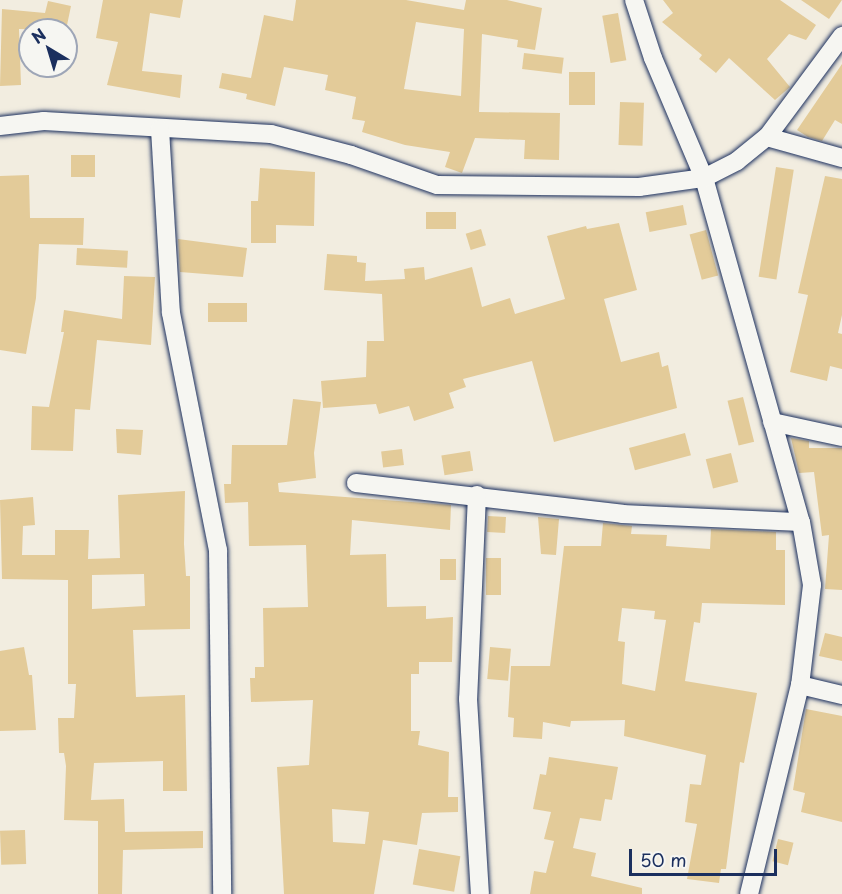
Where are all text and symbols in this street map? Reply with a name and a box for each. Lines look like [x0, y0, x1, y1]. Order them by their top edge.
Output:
north arrow [18, 18, 78, 78]
text: N [26, 22, 51, 49]
scale bar [632, 837, 780, 875]
text: 50 m [640, 846, 687, 873]

